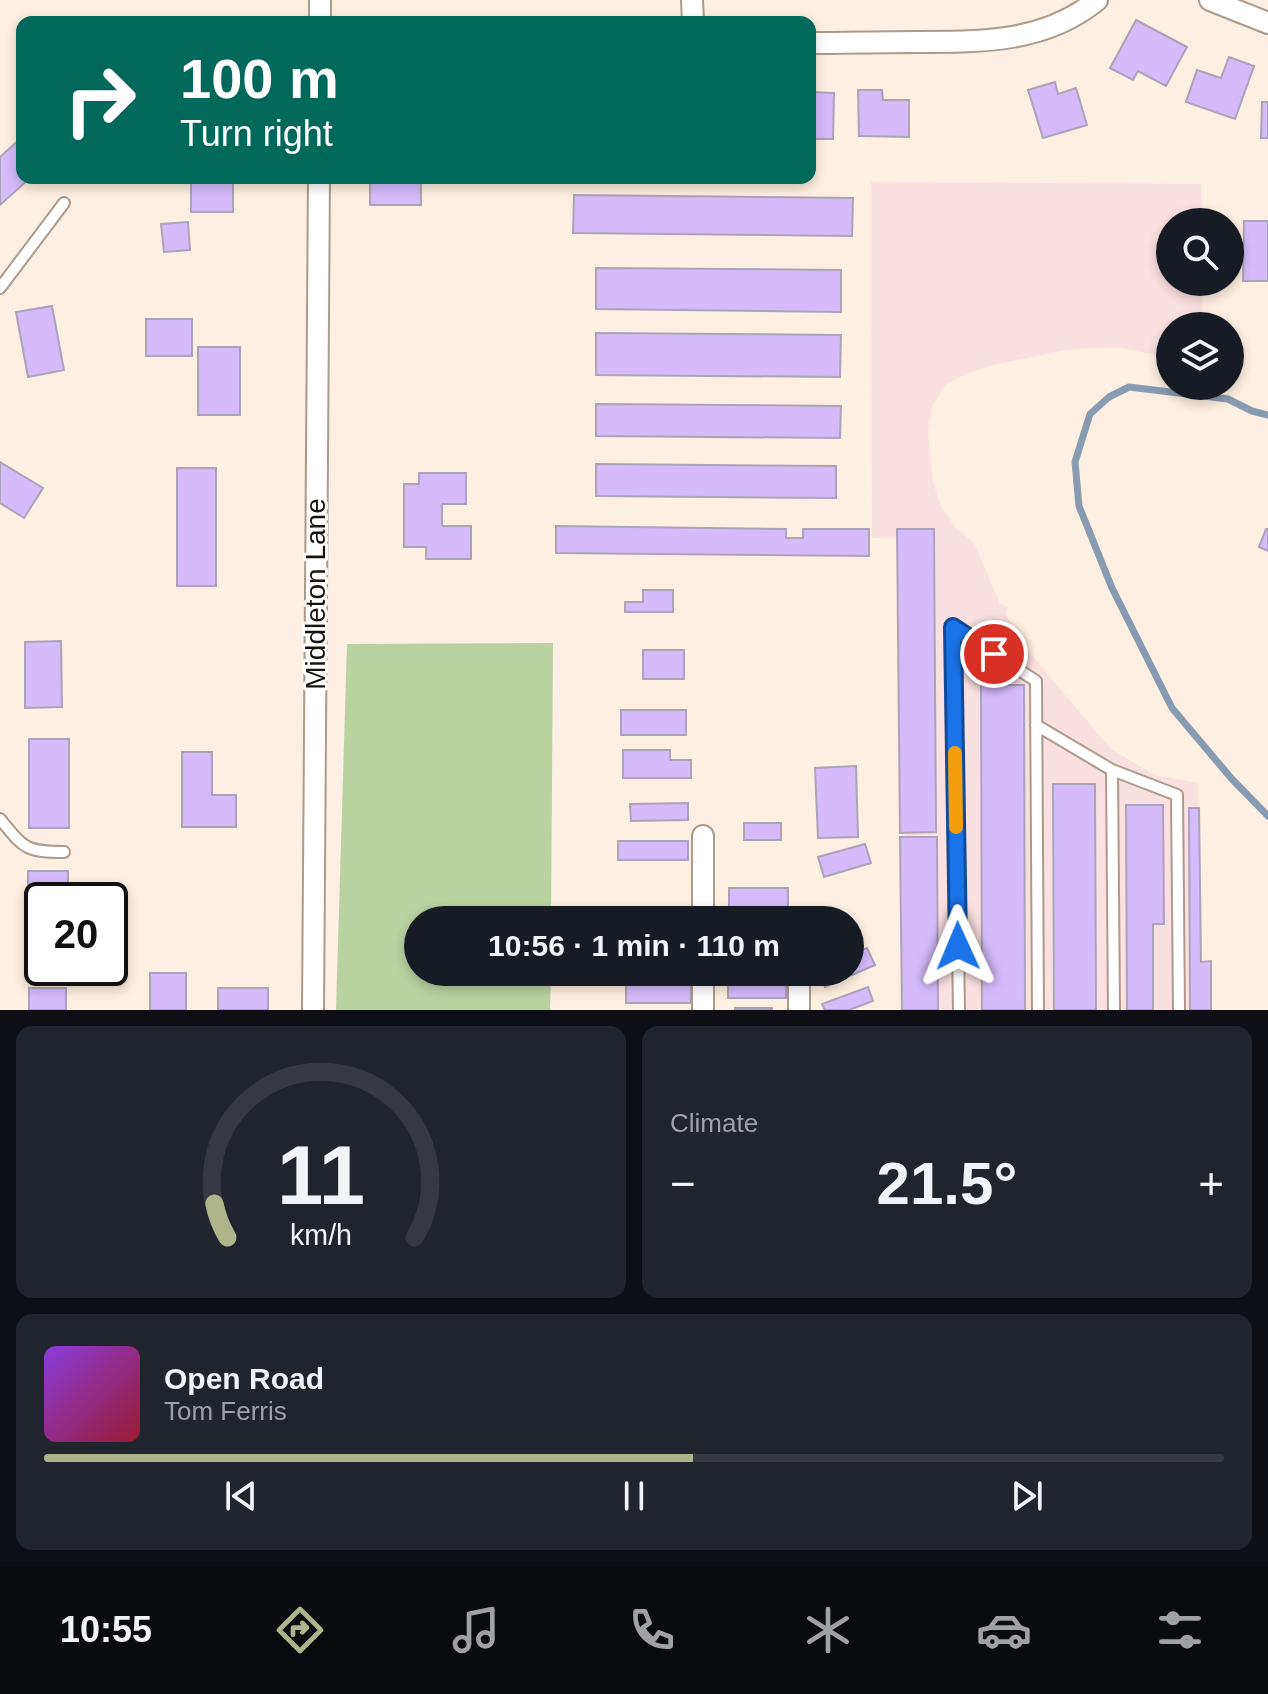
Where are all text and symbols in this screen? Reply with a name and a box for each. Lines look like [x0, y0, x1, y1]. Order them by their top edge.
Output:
text: 100 m [180, 47, 339, 110]
icon: right [48, 48, 152, 152]
text: Turn right [180, 113, 333, 154]
map controls [1156, 208, 1244, 400]
button: search [1156, 208, 1244, 296]
button: layers [1156, 312, 1244, 400]
street label: Middleton Lane [300, 498, 331, 690]
pin [960, 620, 1028, 688]
icon: arrive [972, 632, 1016, 676]
speed limit sign: 20 [24, 882, 128, 986]
position arrow [916, 904, 1000, 988]
text: 10:56 · 1 min · 110 m [488, 929, 780, 962]
text: Climate [670, 1108, 758, 1138]
text: 11 [277, 1129, 365, 1222]
text: 21.5° [877, 1150, 1017, 1217]
text: − [670, 1159, 696, 1208]
text: + [1198, 1159, 1224, 1208]
text: km/h [290, 1219, 352, 1251]
text: Open Road [164, 1362, 324, 1395]
text: Tom Ferris [164, 1396, 287, 1426]
icon: previous [219, 1474, 263, 1518]
icon: pause [612, 1474, 656, 1518]
icon: next [1005, 1474, 1049, 1518]
icon: directions [272, 1602, 328, 1658]
icon: music [448, 1602, 504, 1658]
icon: phone [624, 1602, 680, 1658]
icon: climate [800, 1602, 856, 1658]
icon: car [976, 1602, 1032, 1658]
icon: filters [1152, 1602, 1208, 1658]
text: 10:55 [60, 1609, 152, 1650]

